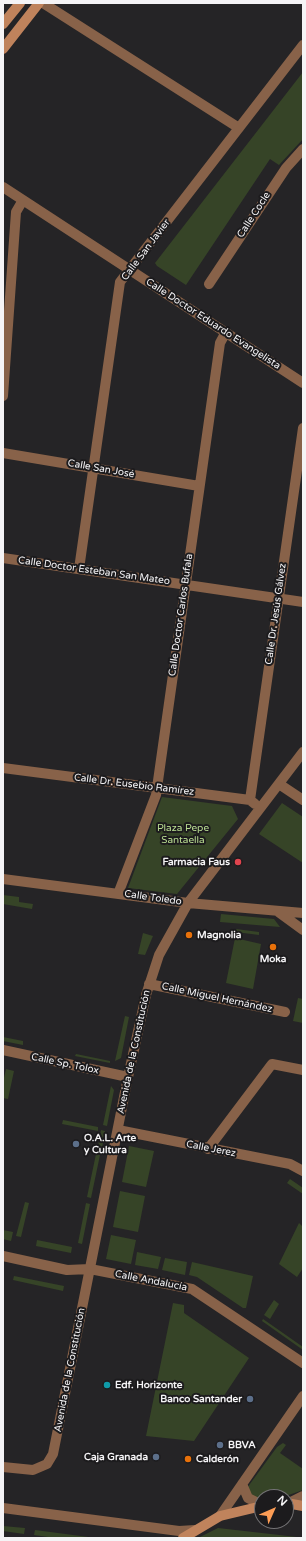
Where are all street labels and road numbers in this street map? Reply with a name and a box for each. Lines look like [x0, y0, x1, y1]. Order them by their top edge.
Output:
street label: Calle Cocle [235, 190, 273, 240]
street label: Calle San Javier [119, 217, 173, 283]
street label: Calle Doctor Eduardo Evangelista [143, 276, 283, 372]
street label: Calle San José [67, 457, 135, 481]
street label: Calle Doctor Carlos Bufala [166, 553, 196, 677]
street label: Calle Doctor Esteban San Mateo [17, 554, 171, 588]
street label: Calle Dr. Jesús Gálvez [263, 563, 289, 665]
street label: Calle Dr. Eusebio Ramírez [73, 772, 195, 798]
street label: Calle Toledo [124, 888, 182, 908]
street label: Calle Miguel Hernández [161, 980, 273, 1016]
street label: Avenida de la Constitución [115, 989, 153, 1115]
street label: Calle Sp. Tolox [30, 1051, 100, 1077]
street label: Calle Jerez [185, 1138, 237, 1160]
street label: Calle Andalucía [114, 1268, 188, 1294]
street label: Avenida de la Constitución [52, 1307, 88, 1433]

